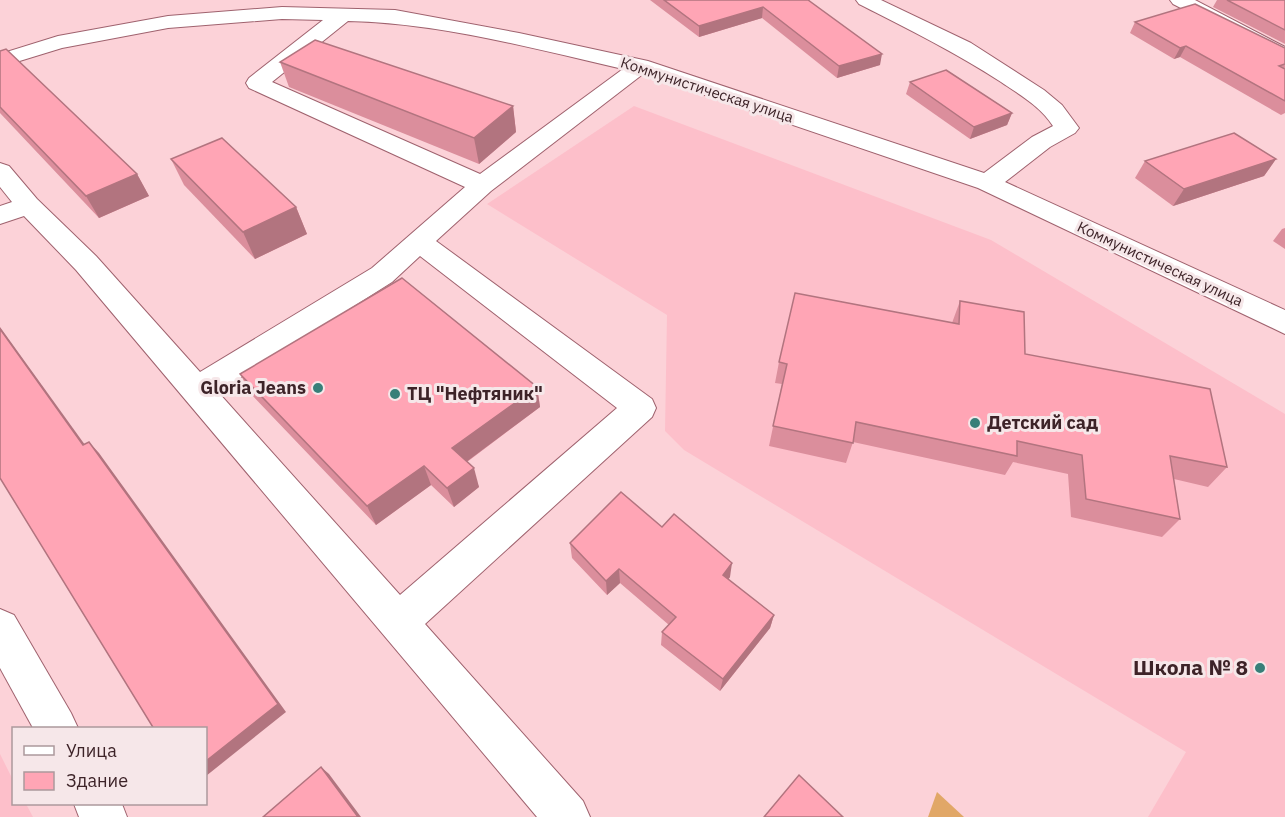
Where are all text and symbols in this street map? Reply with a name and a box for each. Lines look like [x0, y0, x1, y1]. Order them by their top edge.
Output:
street label: Коммунистическая улица [618, 53, 796, 126]
street label: Коммунистическая улица [1074, 217, 1246, 310]
place label: Gloria Jeans [200, 376, 306, 399]
marker: Gloria Jeans [311, 381, 325, 395]
place label: ТЦ "Нефтяник" [407, 382, 543, 405]
marker: ТЦ "Нефтяник" [388, 387, 402, 401]
place label: Детский сад [987, 411, 1098, 434]
marker: Детский сад [968, 416, 982, 430]
place label: Школа № 8 [1133, 653, 1248, 681]
marker: Школа № 8 [1253, 661, 1267, 675]
legend [12, 727, 207, 805]
text: Улица [66, 739, 117, 762]
text: Здание [66, 769, 128, 792]

